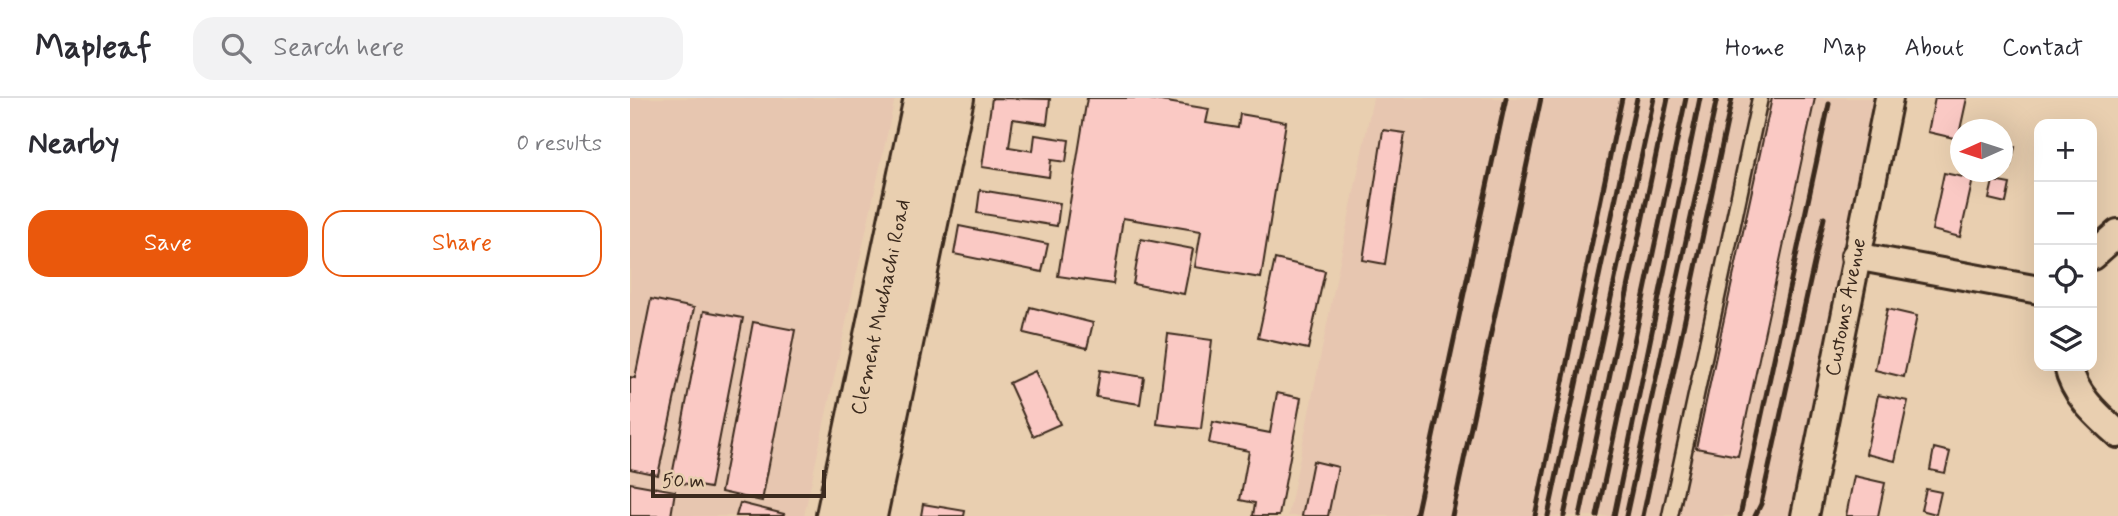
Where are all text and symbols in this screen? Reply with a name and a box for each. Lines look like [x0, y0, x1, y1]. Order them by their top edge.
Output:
search box [193, 17, 683, 80]
text: Mapleaf [35, 26, 151, 70]
icon: search [217, 29, 255, 67]
text: Search here [273, 31, 404, 65]
text: Home [1725, 33, 1785, 64]
text: Map [1823, 33, 1867, 64]
text: About [1905, 33, 1964, 64]
text: Contact [2002, 33, 2083, 64]
north arrow [1950, 119, 2013, 182]
map controls [2034, 119, 2097, 371]
button: + [2034, 119, 2097, 182]
text: Nearby [28, 124, 119, 163]
text: 0 results [516, 129, 602, 159]
button: − [2034, 182, 2097, 245]
street label: Clement Muchachi Road [844, 197, 918, 418]
button: Save [28, 210, 308, 277]
button: Share [322, 210, 602, 277]
street label: Customs Avenue [1819, 236, 1873, 379]
button: locate [2034, 245, 2097, 308]
button: layers [2034, 308, 2097, 371]
scale bar [651, 467, 826, 499]
text: 50 m [662, 469, 705, 494]

